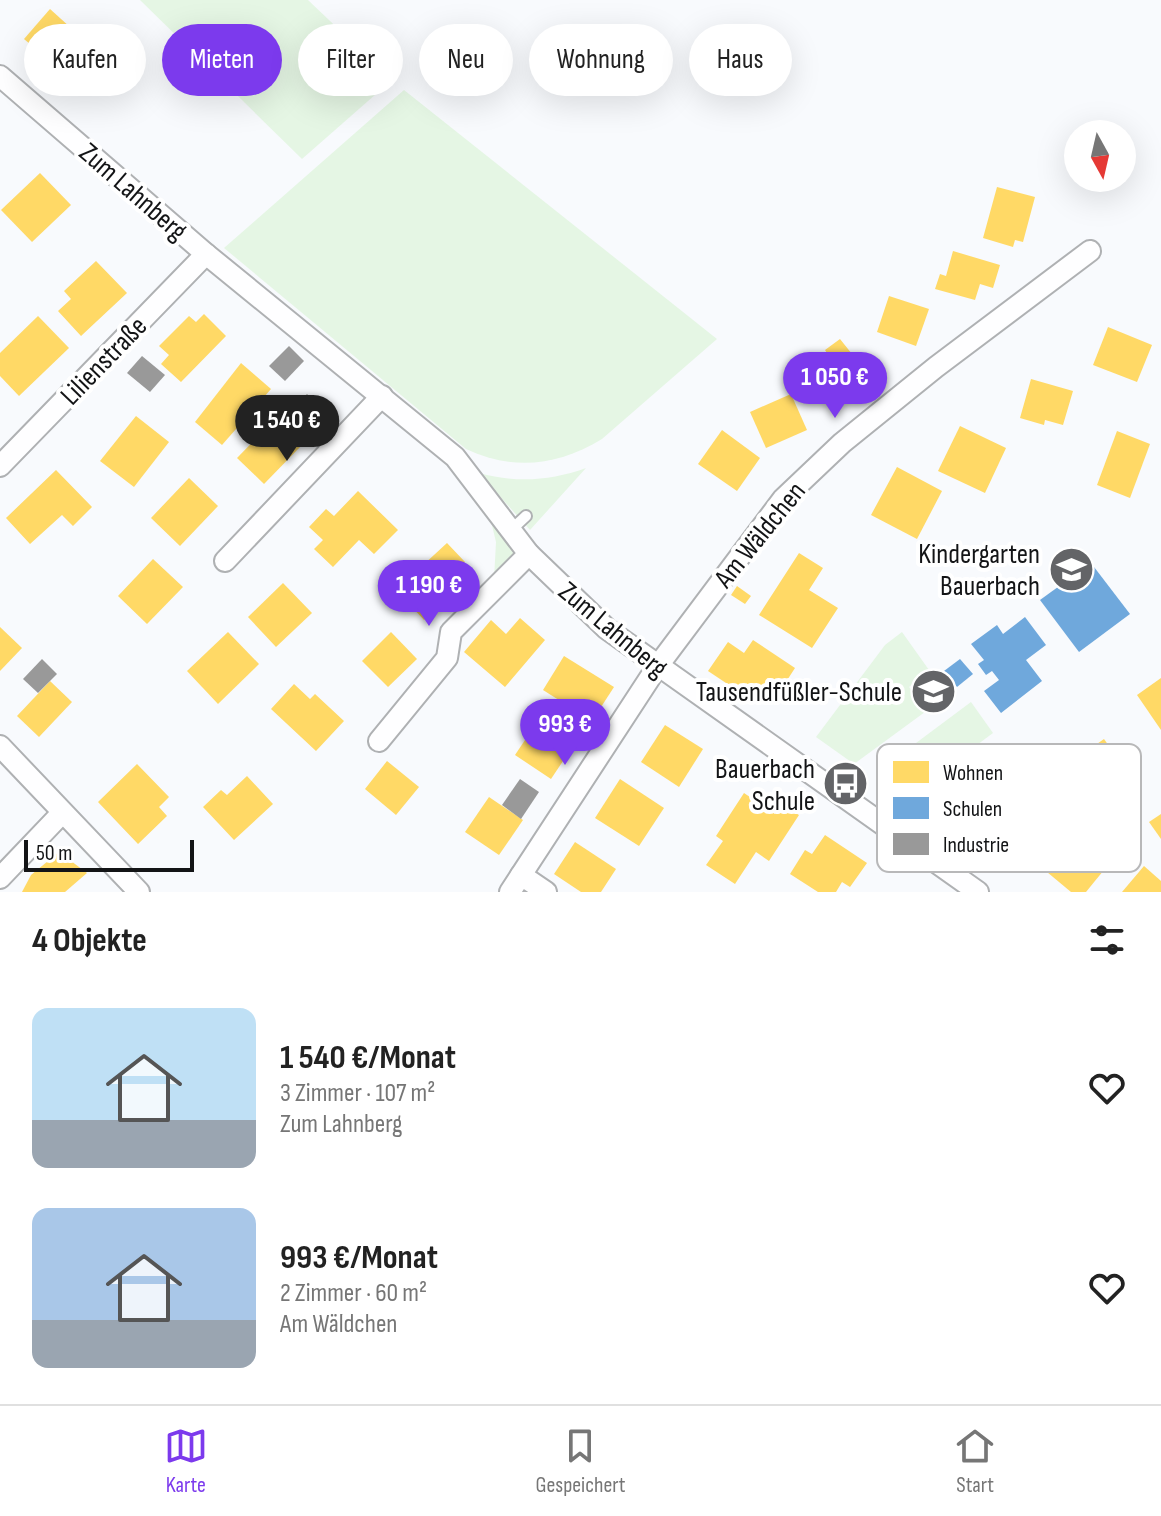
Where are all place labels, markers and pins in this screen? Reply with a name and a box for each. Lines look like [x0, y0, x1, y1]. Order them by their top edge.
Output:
pin: 1 050 € [761, 352, 909, 420]
pin: 1 540 € [213, 395, 361, 463]
place label: Kindergarten Bauerbach [918, 538, 1040, 603]
school or university icon: Kindergarten Bauerbach [1047, 545, 1095, 593]
pin: 1 190 € [355, 560, 503, 628]
school or university icon: Tausendfüßler-Schule [909, 667, 957, 715]
place label: Tausendfüßler-Schule [696, 676, 902, 709]
pin: 993 € [509, 699, 621, 767]
place label: Bauerbach Schule [715, 753, 815, 818]
bus stop icon: Bauerbach Schule [822, 760, 870, 808]

